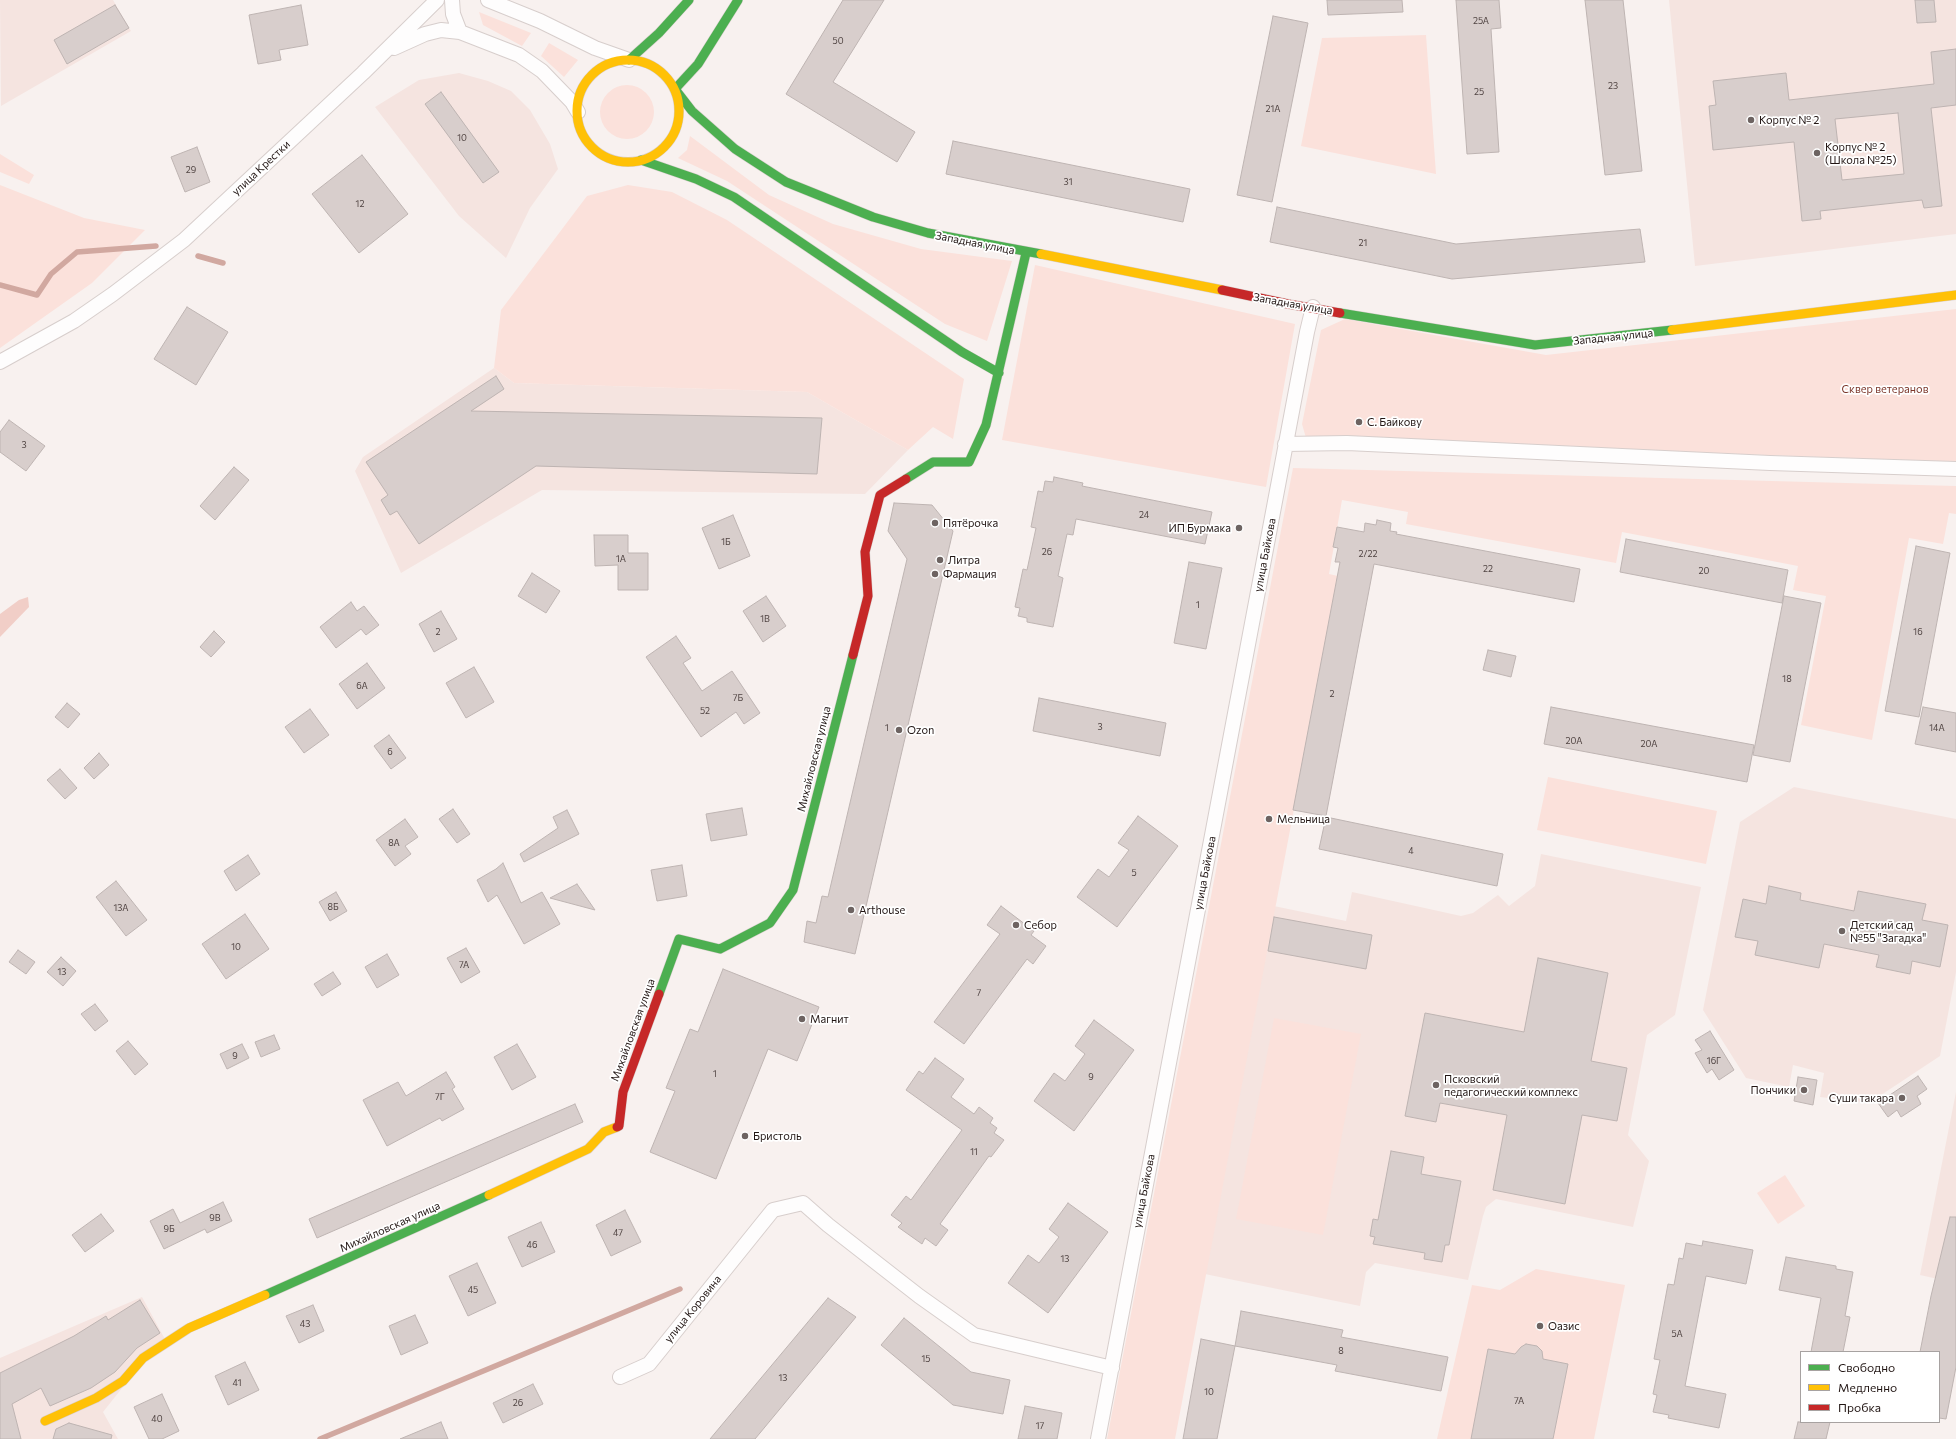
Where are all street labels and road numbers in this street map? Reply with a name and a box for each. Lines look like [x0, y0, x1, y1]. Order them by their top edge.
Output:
street label: улица Крестки [229, 138, 293, 198]
street label: Западная улица [934, 229, 1016, 257]
street label: Западная улица [1252, 291, 1334, 317]
street label: Западная улица [1572, 326, 1654, 348]
street label: улица Байкова [1251, 517, 1279, 593]
street label: Михайловская улица [794, 705, 834, 813]
street label: улица Байкова [1191, 835, 1219, 911]
street label: Михайловская улица [608, 977, 658, 1083]
street label: улица Байкова [1130, 1153, 1158, 1229]
street label: Михайловская улица [338, 1199, 442, 1255]
street label: улица Коровина [662, 1273, 724, 1345]

